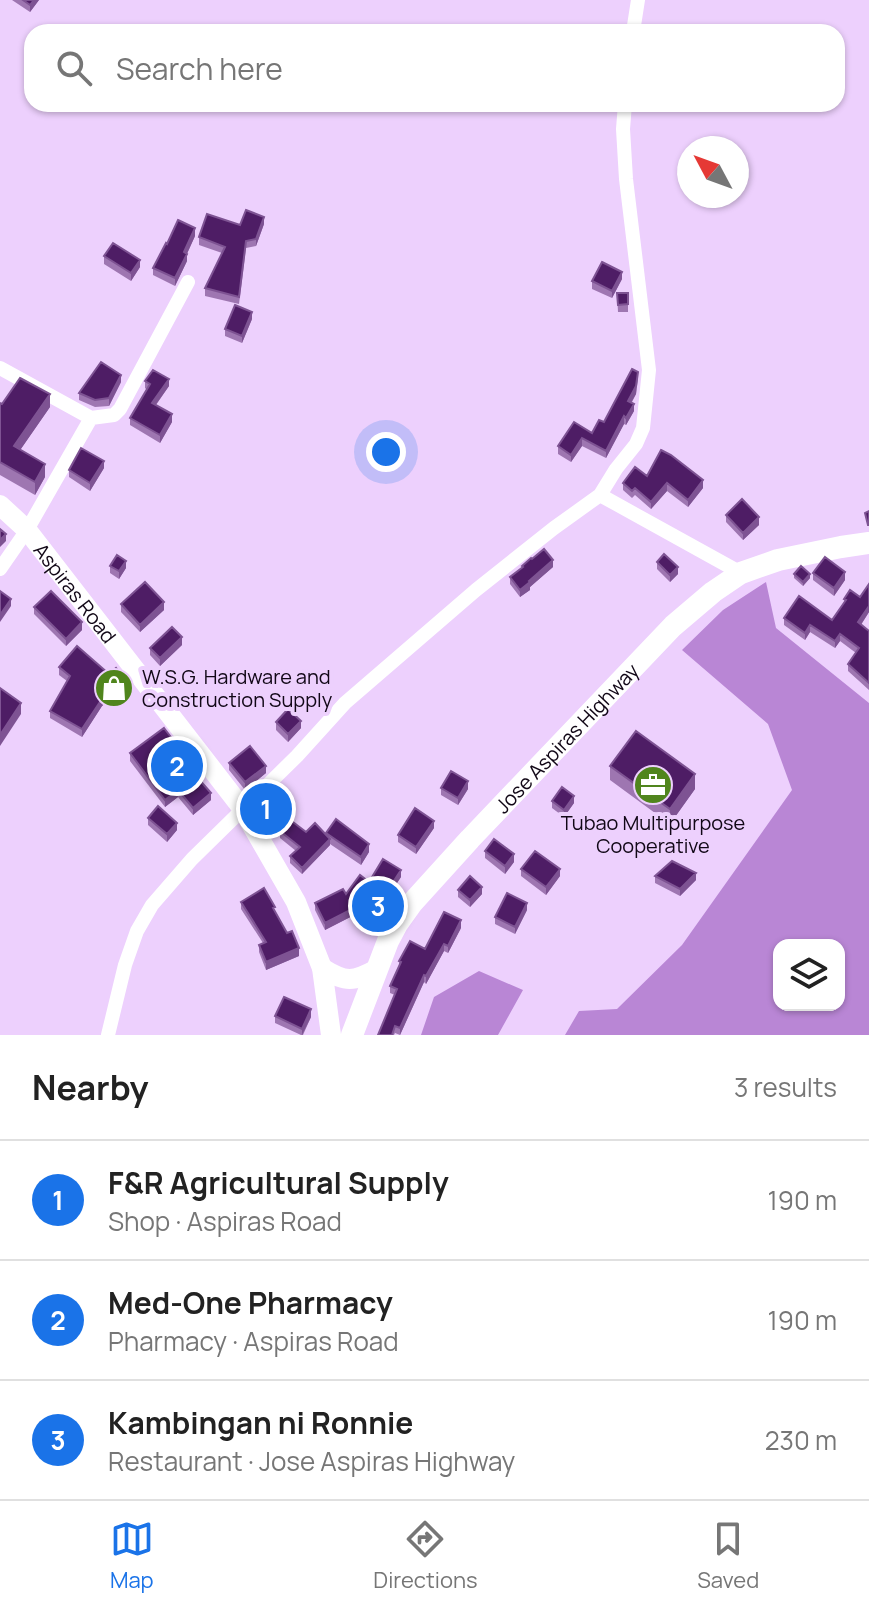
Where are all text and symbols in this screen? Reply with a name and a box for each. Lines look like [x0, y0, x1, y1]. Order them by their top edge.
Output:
search box [24, 24, 845, 112]
icon: search [52, 46, 96, 90]
text: Search here [116, 48, 283, 89]
north arrow [677, 136, 749, 208]
your location [366, 432, 406, 472]
street label: Aspiras Road [28, 537, 123, 648]
street label: Jose Aspiras Highway [489, 657, 645, 818]
place label: W.S.G. Hardware and Construction Supply [142, 663, 333, 713]
shop icon: W.S.G. Hardware and Construction Supply [93, 667, 135, 709]
pin: 2 [151, 736, 203, 796]
office icon: Tubao Multipurpose Cooperative [632, 764, 674, 806]
pin: 1 [240, 779, 292, 839]
place label: Tubao Multipurpose Cooperative [561, 809, 745, 859]
pin: 3 [352, 876, 404, 936]
map controls [773, 939, 845, 1011]
button: layers [773, 939, 845, 1011]
text: Nearby [32, 1064, 148, 1110]
text: 3 results [734, 1069, 837, 1105]
text: F&R Agricultural Supply [108, 1162, 449, 1203]
text: 1 [52, 1182, 64, 1218]
text: 190 m [768, 1182, 837, 1218]
text: Shop · Aspiras Road [108, 1203, 342, 1239]
text: Med-One Pharmacy [108, 1282, 393, 1323]
text: 2 [50, 1302, 66, 1338]
text: 190 m [768, 1302, 837, 1338]
text: Pharmacy · Aspiras Road [108, 1323, 399, 1359]
text: Kambingan ni Ronnie [108, 1402, 413, 1443]
text: 3 [50, 1422, 66, 1458]
text: 230 m [765, 1422, 837, 1458]
text: Restaurant · Jose Aspiras Highway [108, 1443, 515, 1479]
tab: Map [110, 1517, 154, 1595]
tab: Directions [373, 1517, 478, 1595]
tab: Saved [697, 1517, 759, 1595]

